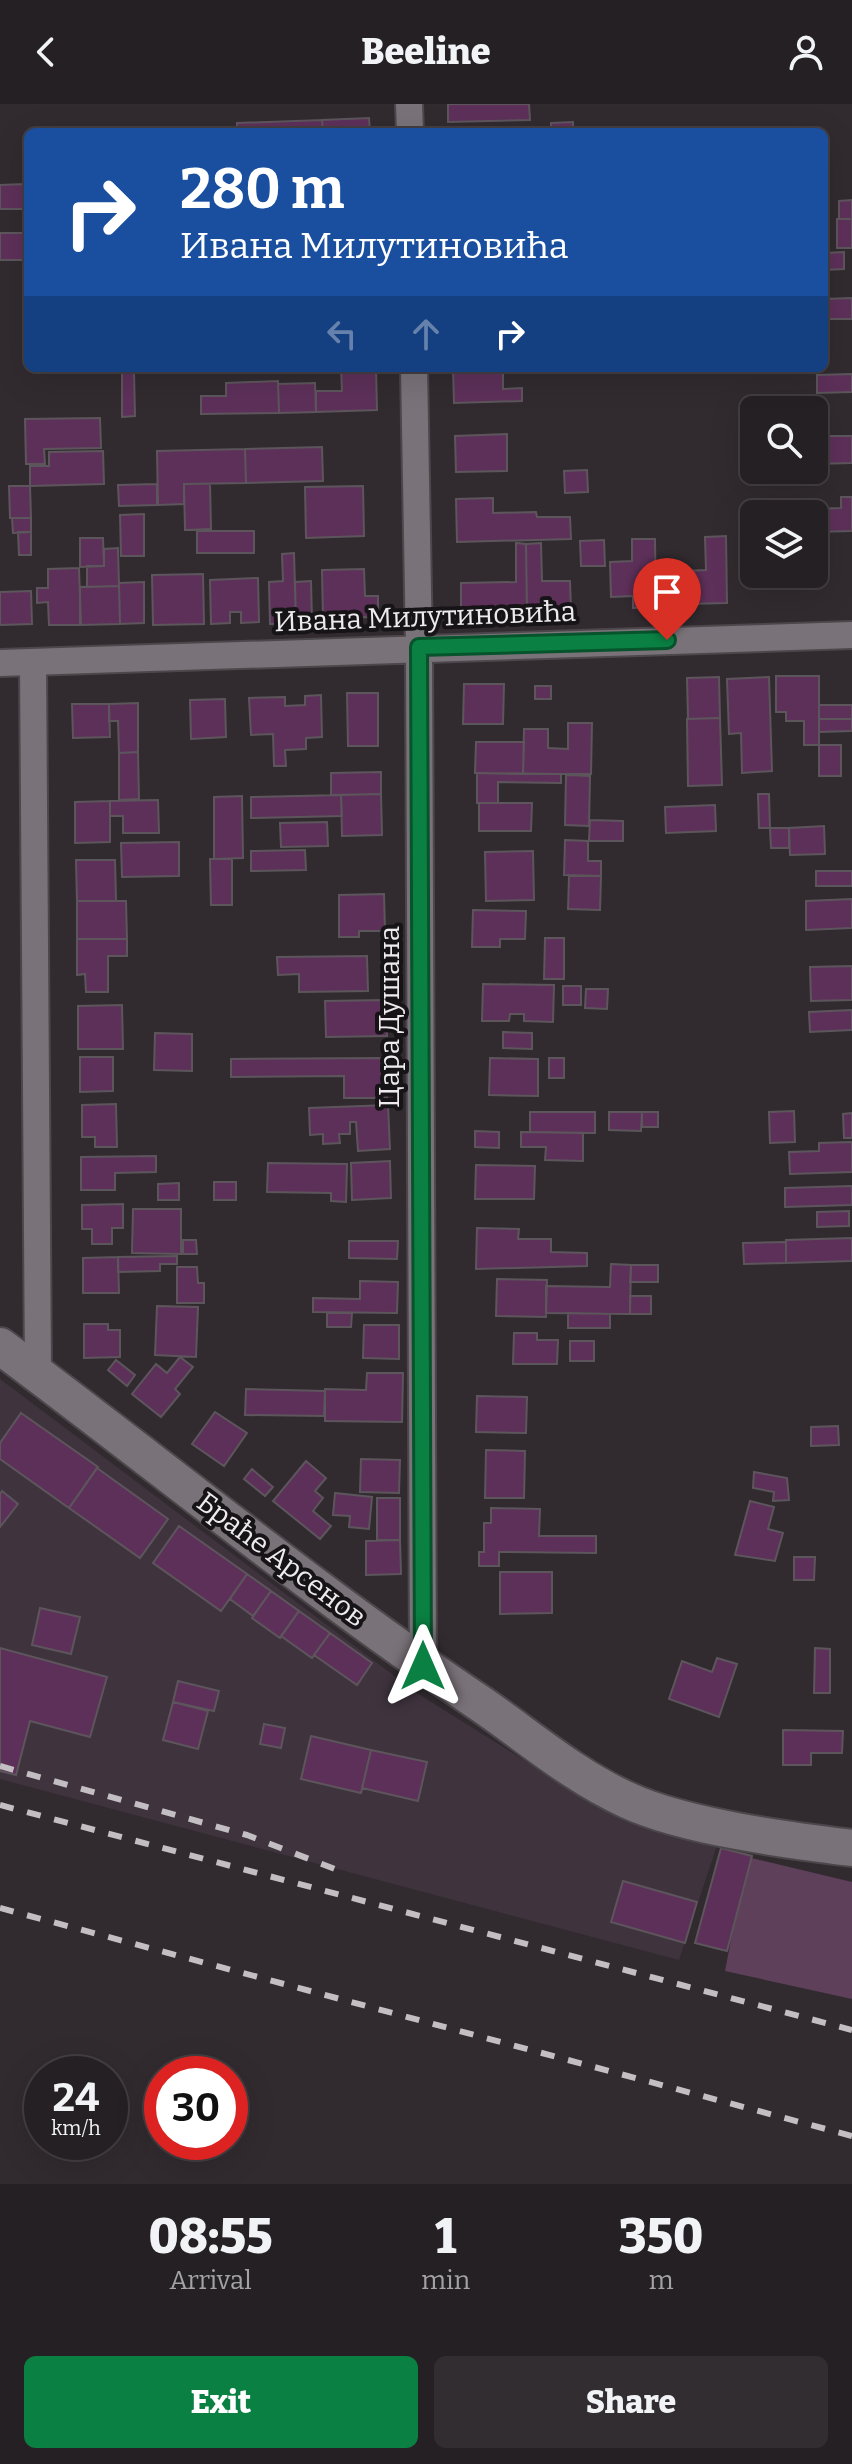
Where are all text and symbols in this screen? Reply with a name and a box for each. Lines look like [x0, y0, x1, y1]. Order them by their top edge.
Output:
icon: back [24, 30, 68, 74]
text: Beeline [361, 30, 491, 74]
icon: person [784, 30, 828, 74]
text: 280 m [180, 156, 344, 223]
icon: right [48, 160, 152, 264]
text: Ивана Милутиновића [180, 224, 568, 268]
icon: left [320, 312, 364, 356]
icon: ahead [404, 312, 448, 356]
icon: right [488, 312, 532, 356]
map controls [740, 396, 828, 588]
button: search [740, 396, 828, 484]
button: layers [740, 500, 828, 588]
pin [633, 558, 701, 640]
icon: arrive [645, 570, 689, 614]
street label: Ивана Милутиновића [273, 595, 577, 638]
street label: Цара Душана [373, 926, 406, 1108]
street label: Браће Арсенов [191, 1485, 373, 1634]
position arrow [381, 1624, 465, 1708]
speed limit sign: 30 [144, 2056, 248, 2160]
text: 24 [53, 2074, 99, 2122]
text: km/h [51, 2116, 101, 2140]
text: 08:55 [149, 2208, 273, 2266]
text: 1 [435, 2208, 456, 2266]
text: 350 [619, 2208, 703, 2266]
text: Arrival [169, 2265, 252, 2296]
text: min [421, 2265, 470, 2296]
text: m [649, 2265, 673, 2296]
button: Exit [24, 2356, 418, 2448]
button: Share [434, 2356, 828, 2448]

